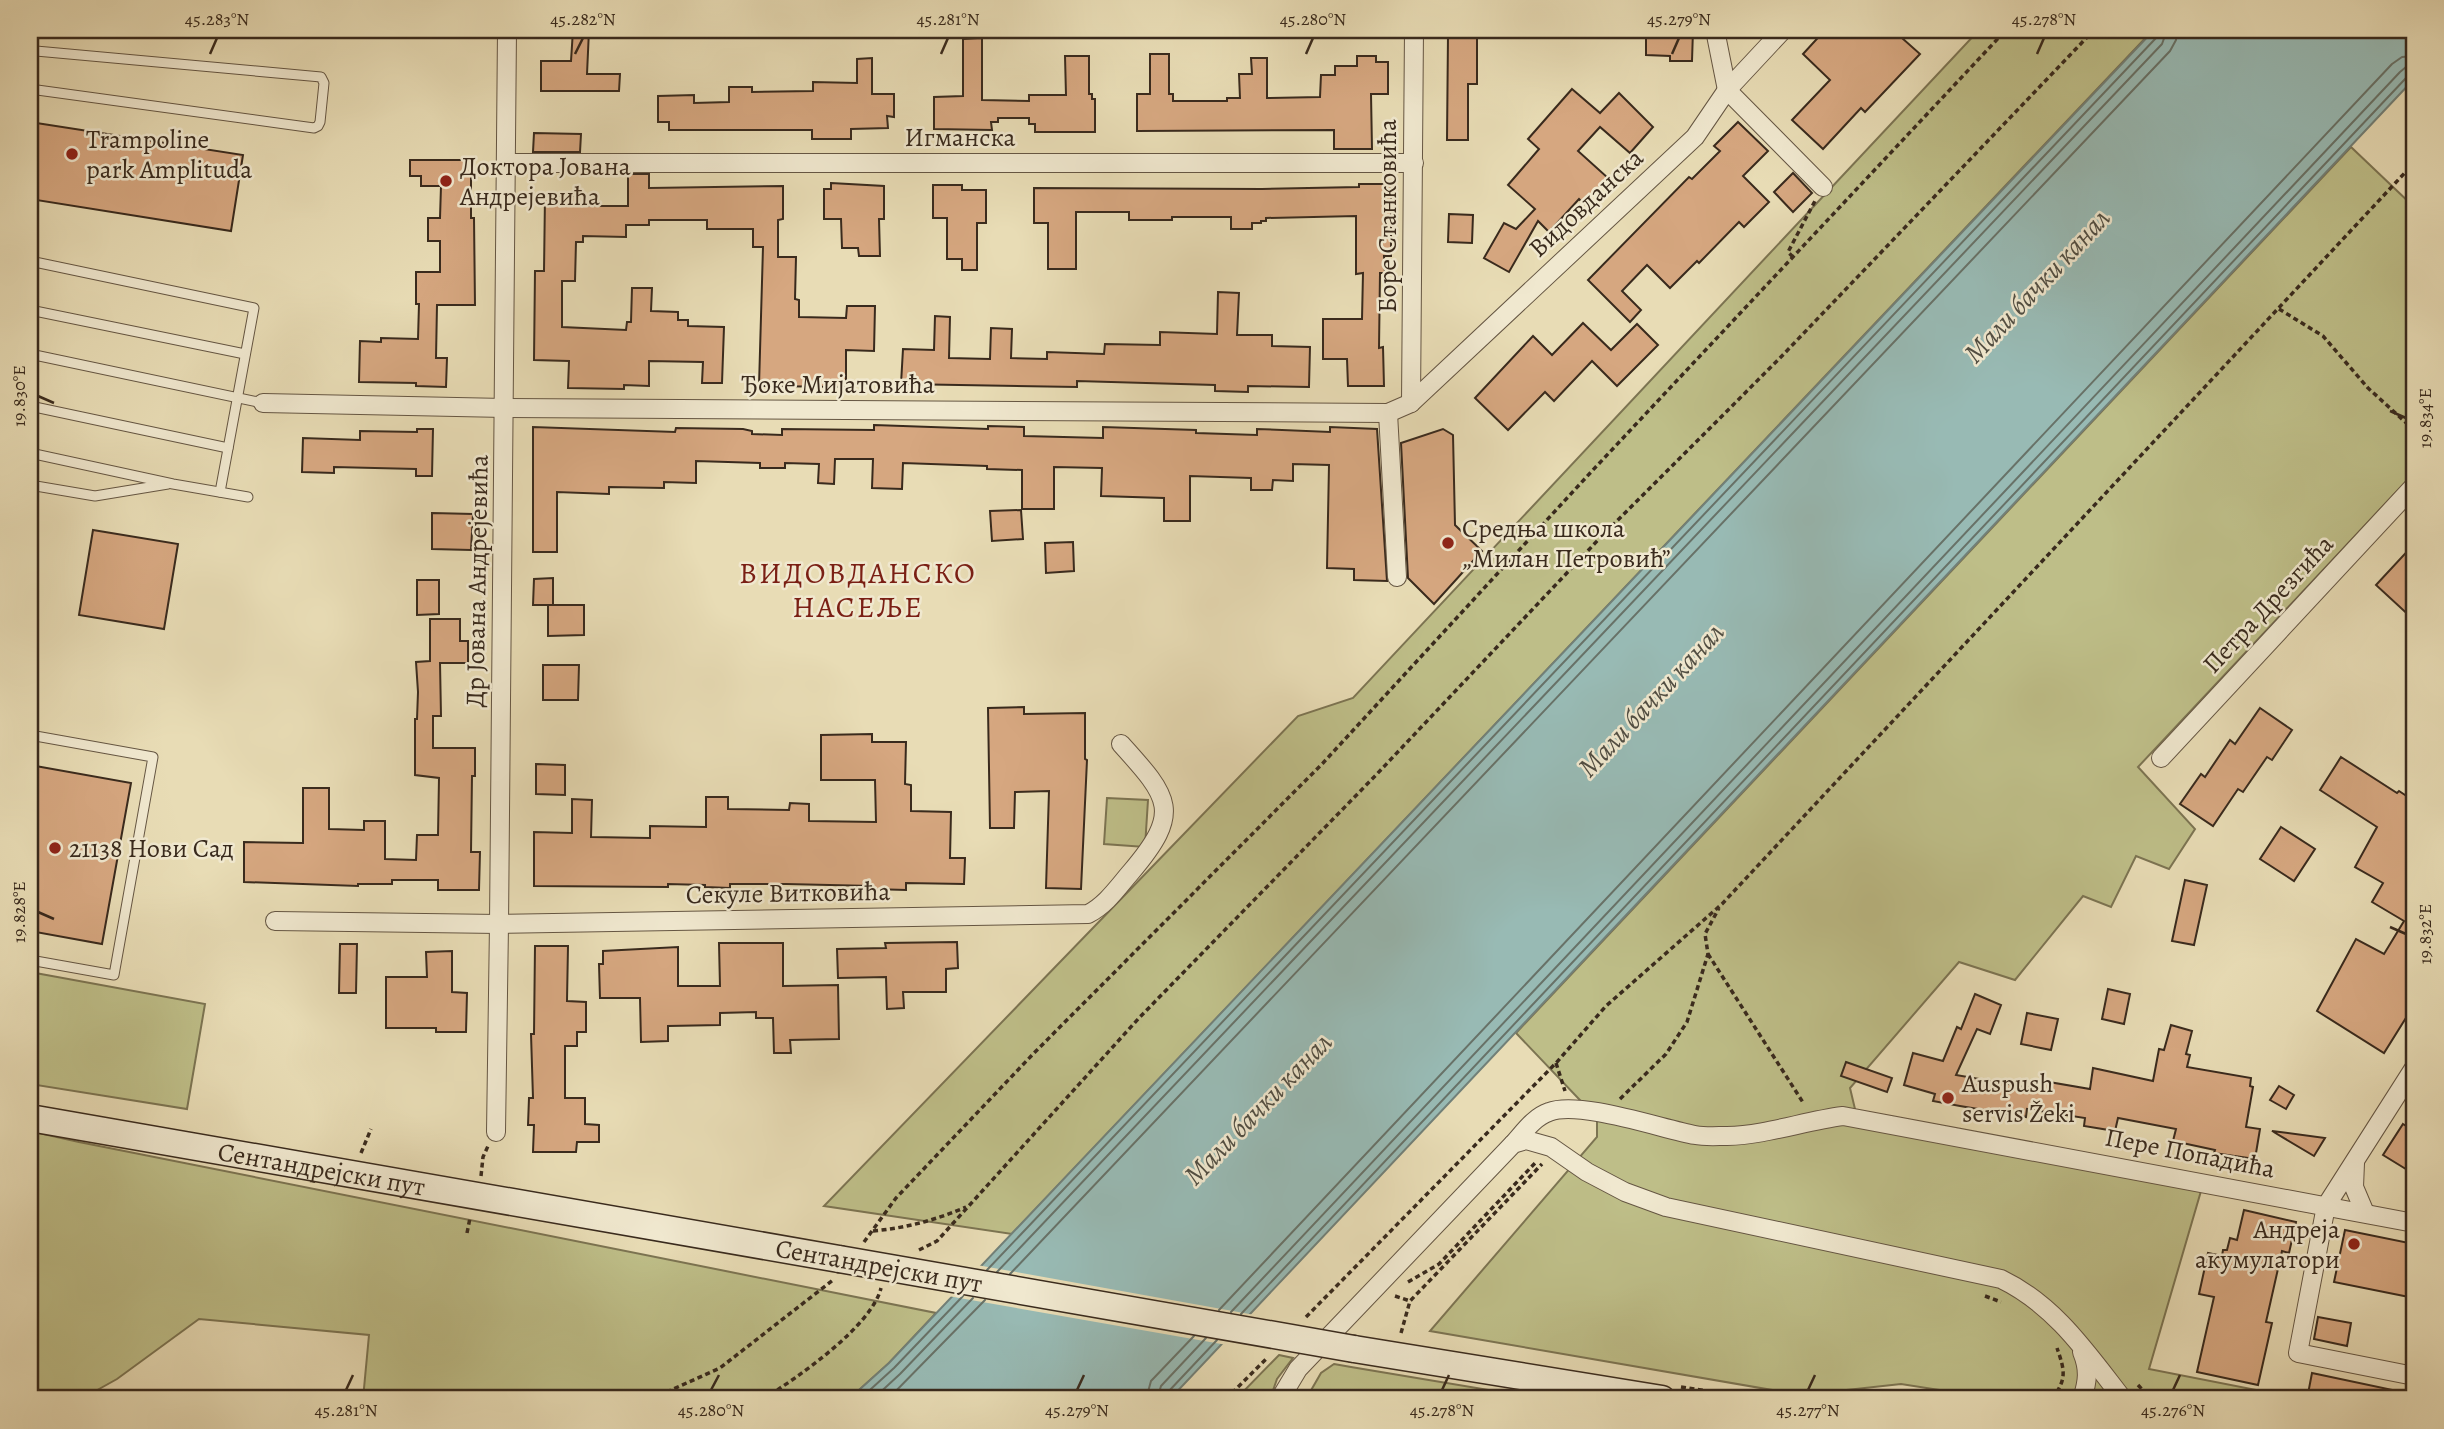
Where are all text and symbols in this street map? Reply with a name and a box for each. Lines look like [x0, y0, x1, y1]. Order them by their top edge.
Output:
text: 45.283°N [185, 7, 249, 31]
text: 45.282°N [550, 7, 616, 31]
text: 45.281°N [916, 7, 980, 31]
text: 45.280°N [1280, 7, 1346, 31]
text: 45.279°N [1647, 7, 1711, 31]
text: 45.278°N [2012, 7, 2076, 31]
street label: Боре Станковића [1370, 119, 1405, 313]
street label: Игманска [905, 120, 1015, 155]
place label: Trampoline park Amplituda [86, 122, 252, 187]
street label: Видовданска [1521, 141, 1651, 265]
marker: Trampoline park Amplituda [64, 146, 80, 162]
place label: Доктора Јована Андрејевића [459, 149, 631, 214]
marker: Доктора Јована Андрејевића [438, 173, 454, 189]
water label: Мали бачки канал [1955, 200, 2119, 372]
text: 19.830°E [7, 365, 31, 427]
street label: Ђоке Мијатовића [741, 367, 935, 402]
text: 19.834°E [2413, 388, 2437, 448]
street label: Др Јована Андрејевића [457, 454, 497, 708]
place label: Средња школа „Милан Петровић” [1462, 511, 1671, 576]
street label: Петра Дрезгића [2195, 527, 2341, 681]
marker: Средња школа „Милан Петровић” [1440, 535, 1456, 551]
district label: ВИДОВДАНСКО НАСЕЉЕ [739, 553, 977, 627]
water label: Мали бачки канал [1569, 614, 1733, 786]
place label: 21138 Нови Сад [69, 831, 234, 866]
marker: 21138 Нови Сад [47, 840, 63, 856]
street label: Секуле Витковића [685, 874, 891, 912]
text: 19.828°E [7, 881, 31, 943]
text: 19.832°E [2413, 904, 2437, 964]
water label: Мали бачки канал [1175, 1024, 1341, 1194]
place label: Auspush servis Žeki [1961, 1066, 2075, 1131]
marker: Auspush servis Žeki [1940, 1090, 1956, 1106]
street label: Пере Попадића [2102, 1119, 2278, 1187]
street label: Сентандрејски пут [215, 1134, 428, 1204]
place label: Андреја акумулатори [2195, 1212, 2340, 1277]
street label: Сентандрејски пут [773, 1231, 986, 1301]
marker: Андреја акумулатори [2346, 1236, 2362, 1252]
text: 45.281°N [314, 1398, 378, 1422]
text: 45.280°N [678, 1398, 744, 1422]
text: 45.279°N [1045, 1398, 1109, 1422]
text: 45.278°N [1410, 1398, 1474, 1422]
text: 45.277°N [1776, 1398, 1840, 1422]
text: 45.276°N [2141, 1398, 2205, 1422]

